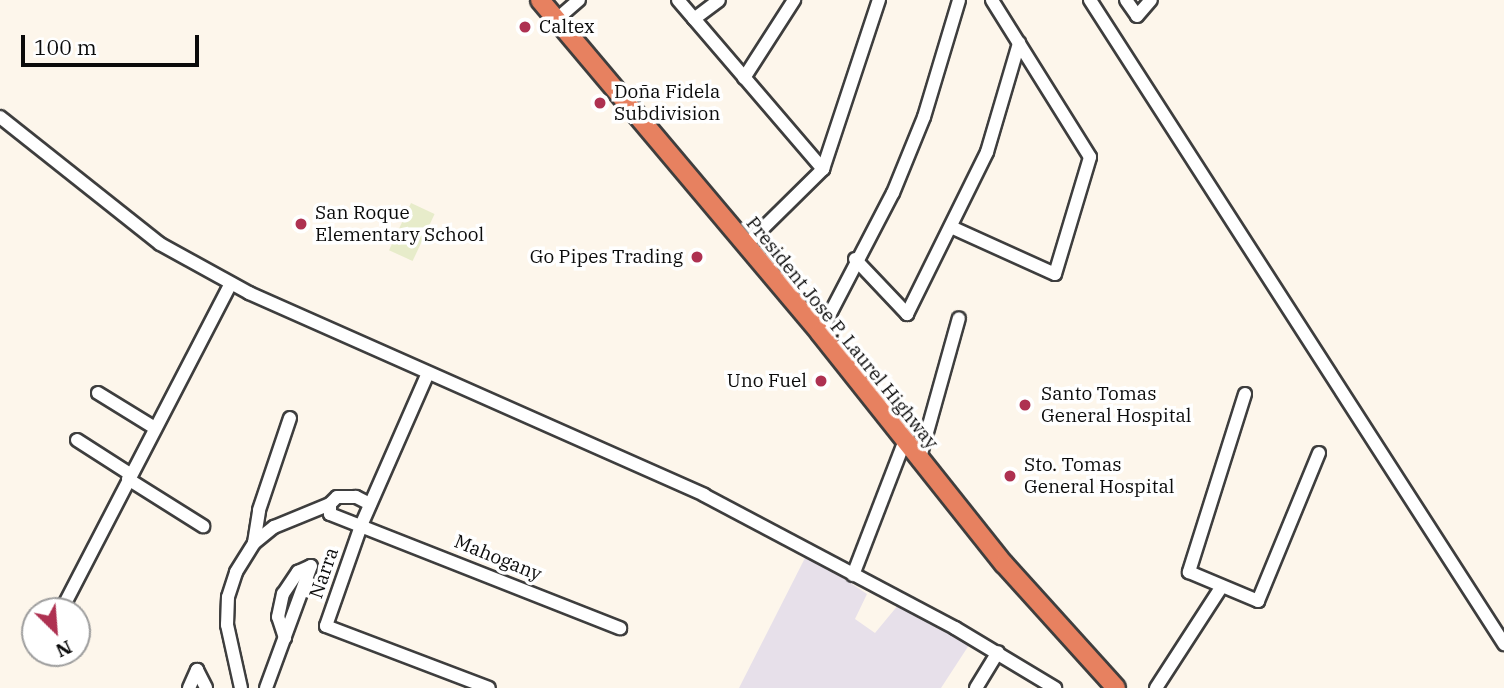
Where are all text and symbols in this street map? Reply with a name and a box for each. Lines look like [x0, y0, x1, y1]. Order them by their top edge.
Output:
place label: Caltex [539, 16, 595, 38]
marker: Caltex [517, 19, 533, 35]
scale bar [24, 21, 203, 65]
text: 100 m [34, 33, 97, 61]
place label: Doña Fidela Subdivision [614, 81, 720, 125]
marker: Doña Fidela Subdivision [592, 95, 608, 111]
place label: San Roque Elementary School [315, 202, 484, 246]
street label: President Jose P. Laurel Highway [741, 212, 943, 454]
marker: San Roque Elementary School [293, 216, 309, 232]
place label: Go Pipes Trading [530, 246, 683, 268]
marker: Go Pipes Trading [689, 249, 705, 265]
place label: Uno Fuel [727, 370, 807, 392]
marker: Uno Fuel [813, 373, 829, 389]
place label: Santo Tomas General Hospital [1041, 383, 1191, 427]
marker: Santo Tomas General Hospital [1015, 395, 1035, 415]
place label: Sto. Tomas General Hospital [1024, 454, 1174, 498]
marker: Sto. Tomas General Hospital [1002, 468, 1018, 484]
street label: Mahogany [451, 530, 545, 586]
street label: Narra [305, 545, 343, 601]
north arrow [21, 597, 91, 667]
text: N [52, 635, 76, 663]

